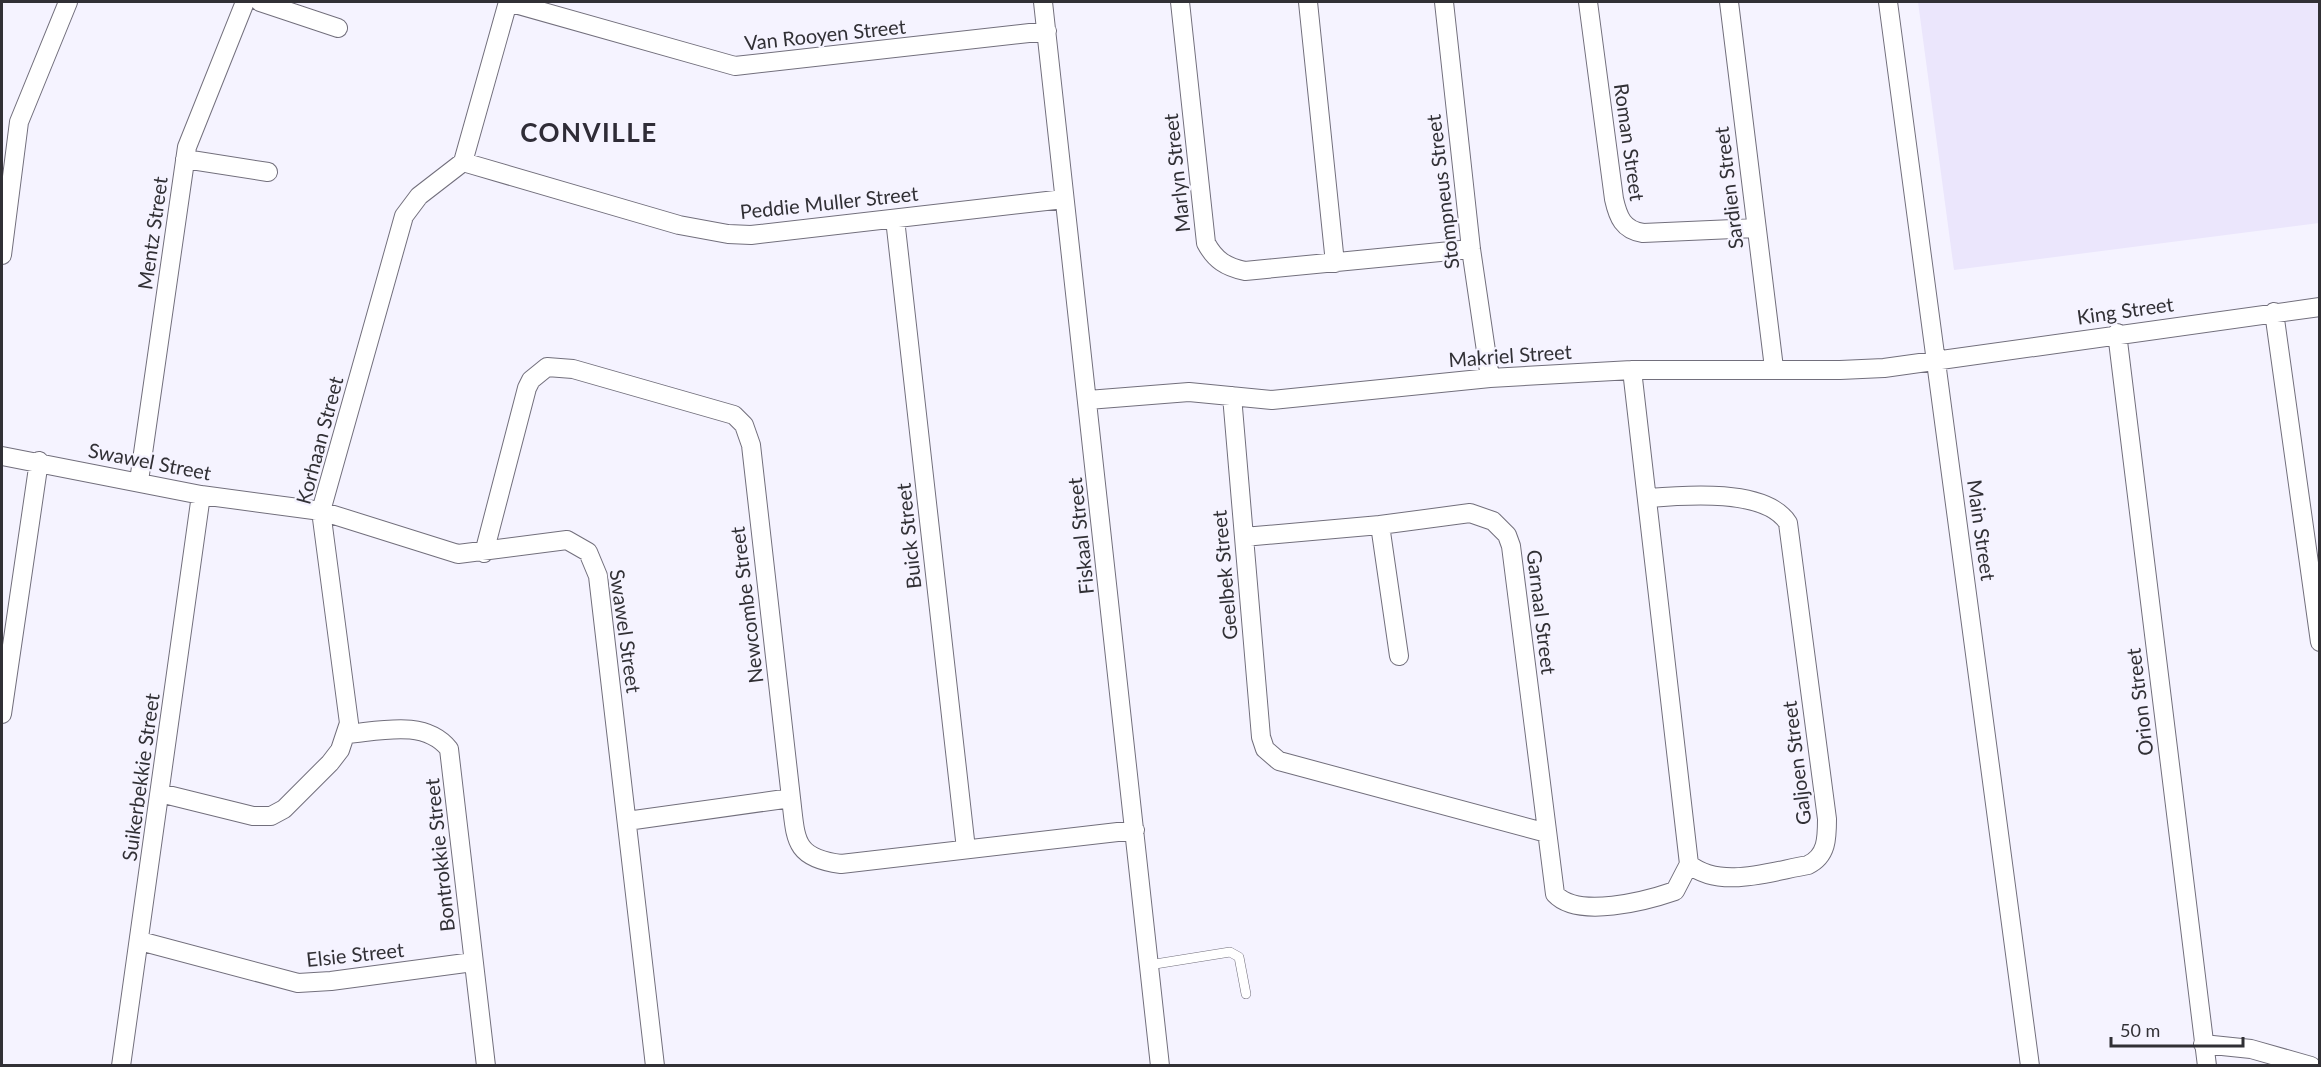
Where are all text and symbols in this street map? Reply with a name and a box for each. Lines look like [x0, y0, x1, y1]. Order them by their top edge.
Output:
street label: Van Rooyen Street [743, 14, 907, 54]
street label: Roman Street [1610, 82, 1650, 202]
street label: Marlyn Street [1158, 112, 1194, 234]
street label: Stompneus Street [1421, 113, 1463, 271]
district label: CONVILLE [520, 116, 658, 148]
street label: Sardien Street [1709, 125, 1747, 251]
street label: Mentz Street [132, 175, 172, 291]
street label: Peddie Muller Street [739, 181, 919, 223]
street label: King Street [2075, 291, 2175, 329]
street label: Makriel Street [1448, 339, 1572, 371]
street label: Korhaan Street [290, 374, 348, 506]
street label: Swawel Street [87, 437, 213, 485]
street label: Fiskaal Street [1062, 476, 1098, 596]
street label: Main Street [1963, 478, 2001, 582]
street label: Buick Street [891, 482, 925, 590]
street label: Geelbek Street [1206, 509, 1242, 641]
street label: Newcombe Street [724, 525, 768, 685]
street label: Garnaal Street [1522, 548, 1562, 676]
street label: Swawel Street [605, 568, 647, 694]
street label: Orion Street [2120, 647, 2158, 757]
street label: Suikerbekkie Street [116, 692, 164, 862]
street label: Galjoen Street [1776, 700, 1816, 826]
street label: Bontrokkie Street [419, 777, 459, 933]
street label: Elsie Street [305, 937, 405, 971]
scale bar [2111, 1010, 2243, 1048]
text: 50 m [2120, 1019, 2160, 1041]

